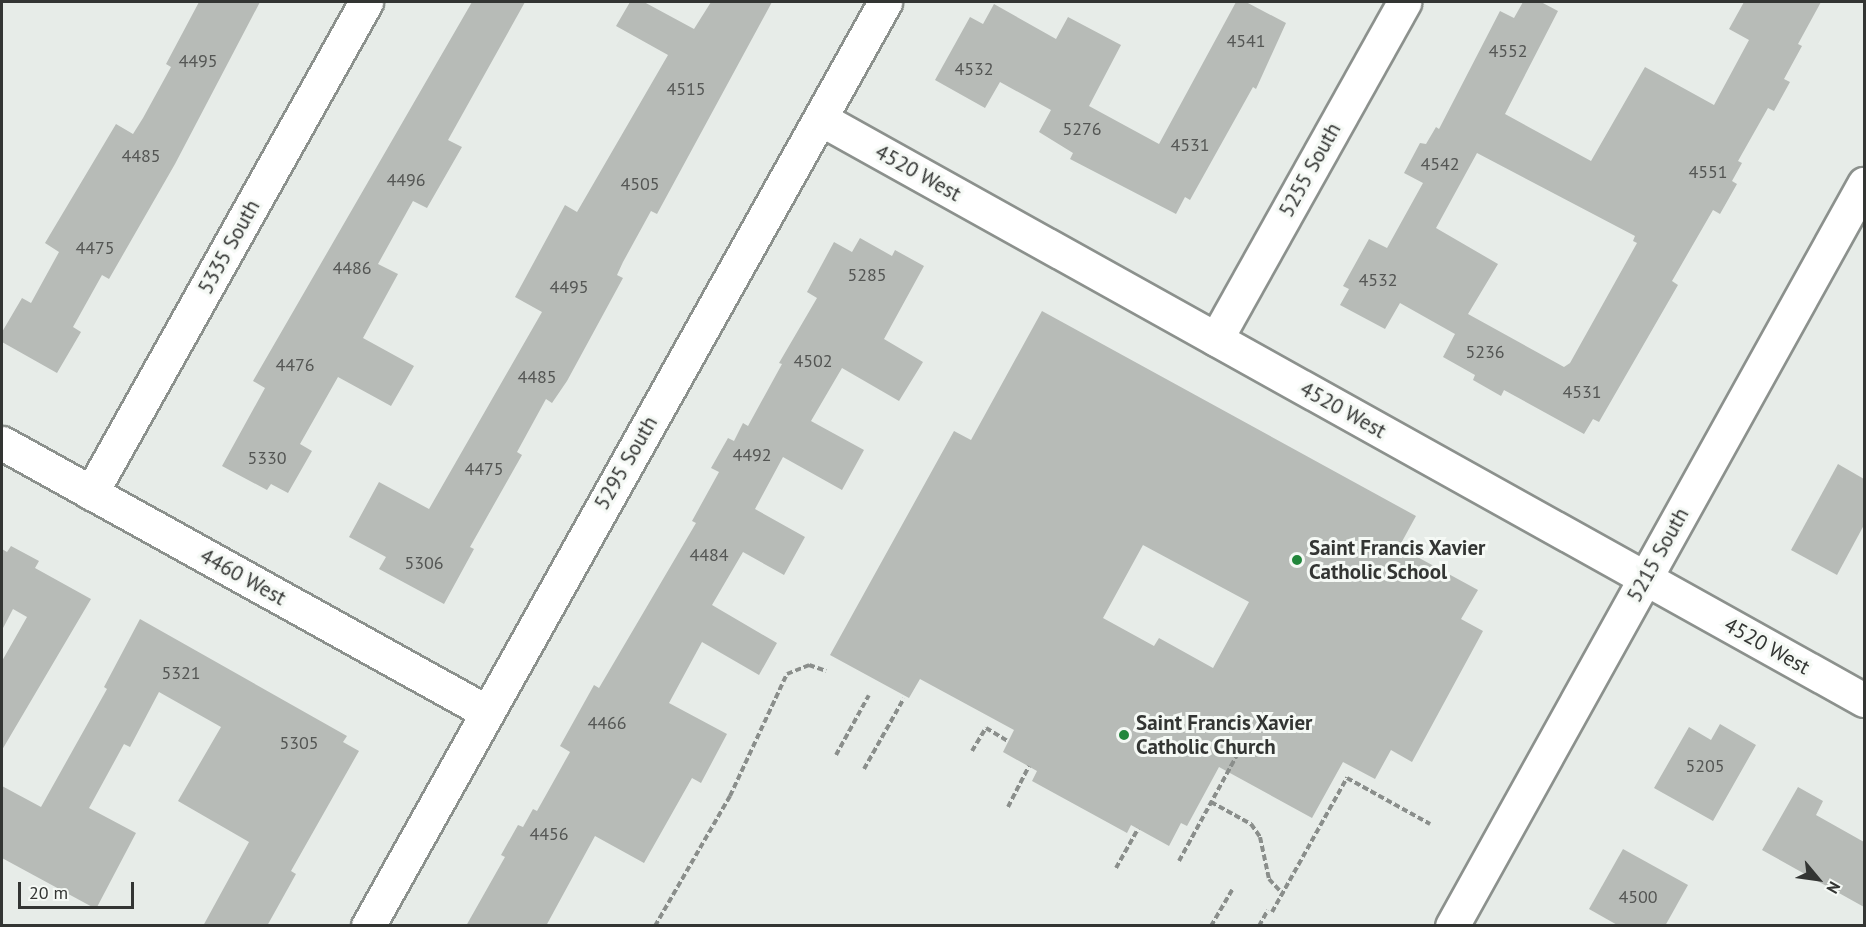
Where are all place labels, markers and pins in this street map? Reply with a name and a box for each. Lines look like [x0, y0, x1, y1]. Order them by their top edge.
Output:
place label: Saint Francis Xavier Catholic School [1309, 535, 1486, 585]
marker: Saint Francis Xavier Catholic School [1290, 553, 1304, 567]
place label: Saint Francis Xavier Catholic Church [1136, 710, 1313, 760]
marker: Saint Francis Xavier Catholic Church [1117, 728, 1131, 742]

